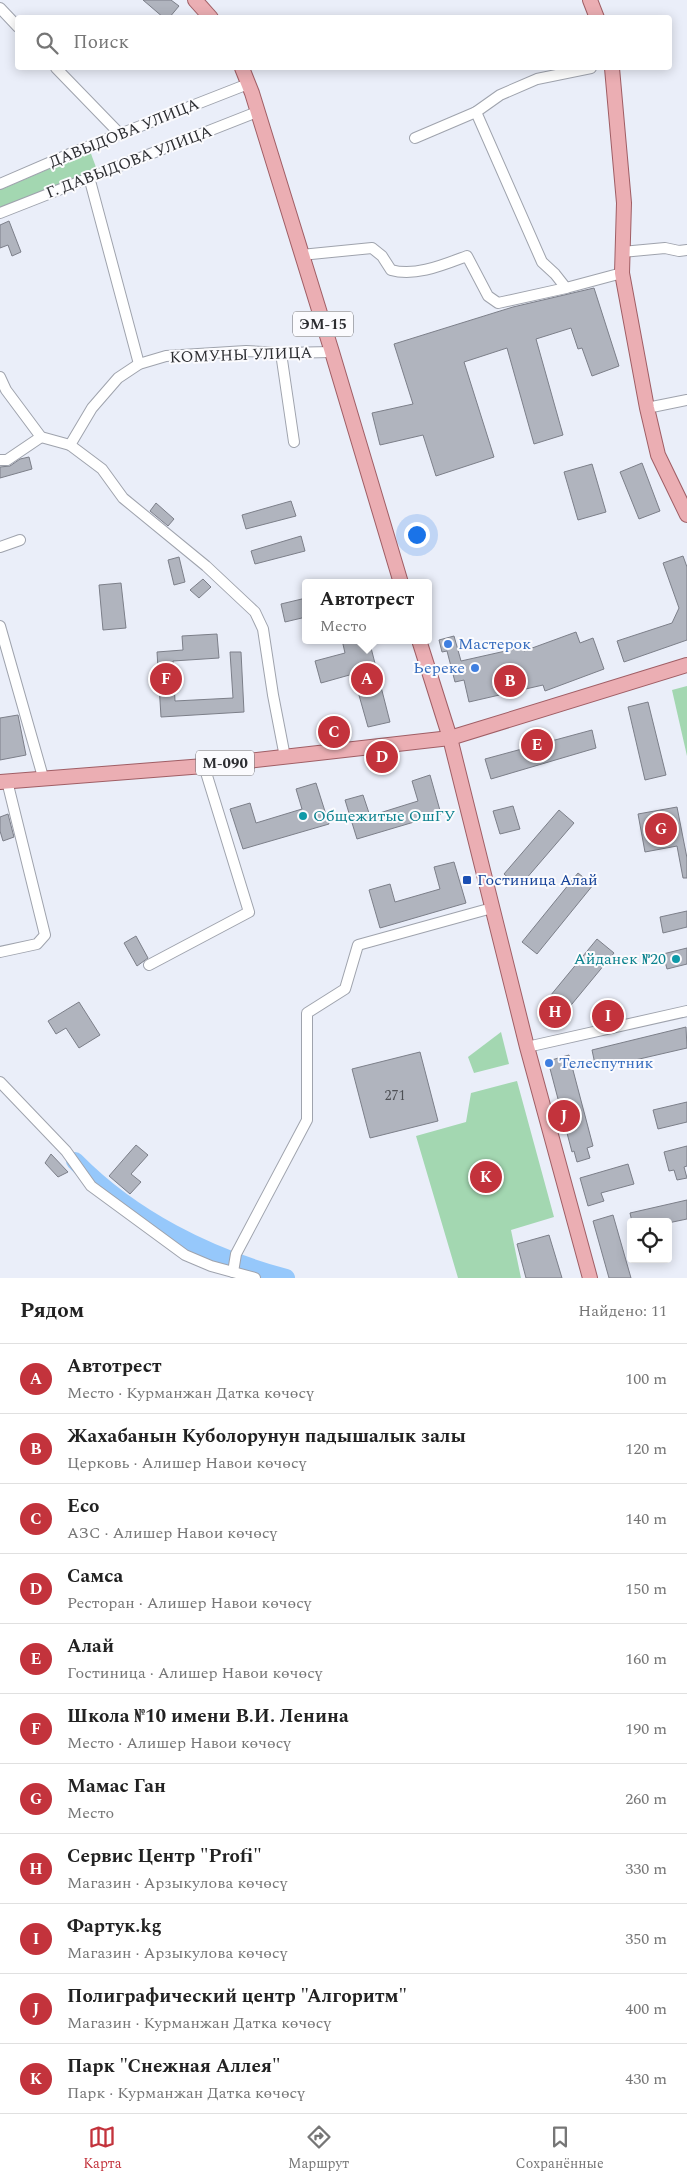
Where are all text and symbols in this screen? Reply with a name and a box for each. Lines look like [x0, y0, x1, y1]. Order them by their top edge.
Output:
search box [15, 15, 672, 70]
text: Поиск [73, 28, 129, 57]
icon: search [33, 29, 61, 57]
street label: ДАВЫДОВА УЛИЦА [45, 92, 203, 174]
street label: Г. ДАВЫДОВА УЛИЦА [42, 119, 216, 205]
road number: ЭМ-15 [293, 312, 353, 336]
street label: КОМУНЫ УЛИЦА [169, 341, 313, 369]
your location [404, 522, 430, 548]
popup [302, 579, 432, 644]
text: Автотрест [320, 585, 414, 614]
text: Место [320, 614, 367, 638]
place label: Мастерок [458, 632, 531, 656]
marker: Мастерок [442, 638, 454, 650]
place label: Ьереке [413, 656, 465, 680]
pin: F [150, 660, 182, 698]
pin: A [351, 660, 383, 698]
marker: Ьереке [469, 662, 481, 674]
pin: B [494, 662, 526, 700]
pin: C [318, 713, 350, 751]
pin: E [521, 726, 553, 764]
pin: D [366, 738, 398, 776]
road number: М-090 [196, 750, 254, 776]
place label: Общежитые ОшГУ [313, 804, 455, 828]
marker: Общежитые ОшГУ [297, 810, 309, 822]
pin: G [645, 810, 677, 848]
place label: Гостиница Алай [477, 868, 598, 892]
marker: Гостиница Алай [461, 874, 473, 886]
place label: Айданек №20 [574, 947, 666, 971]
marker: Айданек №20 [670, 953, 682, 965]
pin: H [539, 993, 571, 1031]
pin: I [592, 997, 624, 1035]
place label: Телеспутник [559, 1051, 654, 1075]
marker: Телеспутник [543, 1057, 555, 1069]
house number: 271 [385, 1085, 406, 1106]
pin: J [548, 1097, 580, 1135]
pin: K [470, 1158, 502, 1196]
map controls [627, 1218, 672, 1263]
button: locate [627, 1218, 672, 1263]
text: Рядом [20, 1295, 84, 1327]
text: Найдено: 11 [578, 1299, 667, 1323]
text: Автотрест [67, 1352, 162, 1381]
text: A [30, 1367, 42, 1391]
text: 100 m [625, 1367, 667, 1391]
text: Место · Курманжан Датка көчөсү [67, 1381, 314, 1405]
text: Жахабанын Куболорунун падышалык залы [67, 1422, 466, 1451]
text: B [30, 1437, 42, 1461]
text: 120 m [625, 1437, 667, 1461]
text: Церковь · Алишер Навои көчөсү [67, 1451, 306, 1475]
text: Есо [67, 1492, 99, 1521]
text: C [30, 1507, 42, 1531]
text: 140 m [625, 1507, 667, 1531]
text: АЗС · Алишер Навои көчөсү [67, 1521, 277, 1545]
text: Самса [67, 1562, 123, 1591]
text: D [30, 1577, 42, 1601]
text: 150 m [625, 1577, 667, 1601]
text: Ресторан · Алишер Навои көчөсү [67, 1591, 312, 1615]
text: Алай [67, 1632, 114, 1661]
text: E [31, 1647, 41, 1671]
text: 160 m [625, 1647, 667, 1671]
text: Гостиница · Алишер Навои көчөсү [67, 1661, 323, 1685]
text: Школа №10 имени В.И. Ленина [67, 1702, 349, 1731]
text: F [31, 1717, 41, 1741]
text: 190 m [625, 1717, 667, 1741]
text: Место · Алишер Навои көчөсү [67, 1731, 291, 1755]
text: Мамас Ган [67, 1772, 166, 1801]
text: G [30, 1787, 42, 1811]
text: 260 m [625, 1787, 667, 1811]
text: Место [67, 1801, 114, 1825]
text: Сервис Центр "Profi" [67, 1842, 262, 1871]
text: H [29, 1857, 43, 1881]
text: 330 m [625, 1857, 667, 1881]
text: Магазин · Арзыкулова көчөсү [67, 1871, 287, 1895]
text: Фартук.kg [67, 1912, 162, 1941]
text: I [33, 1927, 39, 1951]
text: 350 m [625, 1927, 667, 1951]
text: Магазин · Арзыкулова көчөсү [67, 1941, 287, 1965]
text: Полиграфический центр "Алгоритм" [67, 1982, 407, 2011]
text: J [33, 1997, 39, 2021]
text: 400 m [625, 1997, 667, 2021]
text: Магазин · Курманжан Датка көчөсү [67, 2011, 331, 2035]
text: Парк "Снежная Аллея" [67, 2052, 280, 2081]
text: K [30, 2067, 42, 2091]
text: 430 m [625, 2067, 667, 2091]
text: Парк · Курманжан Датка көчөсү [67, 2081, 305, 2105]
tab: Карта [83, 2123, 122, 2174]
tab: Маршрут [288, 2123, 349, 2174]
tab: Сохранённые [516, 2123, 604, 2174]

